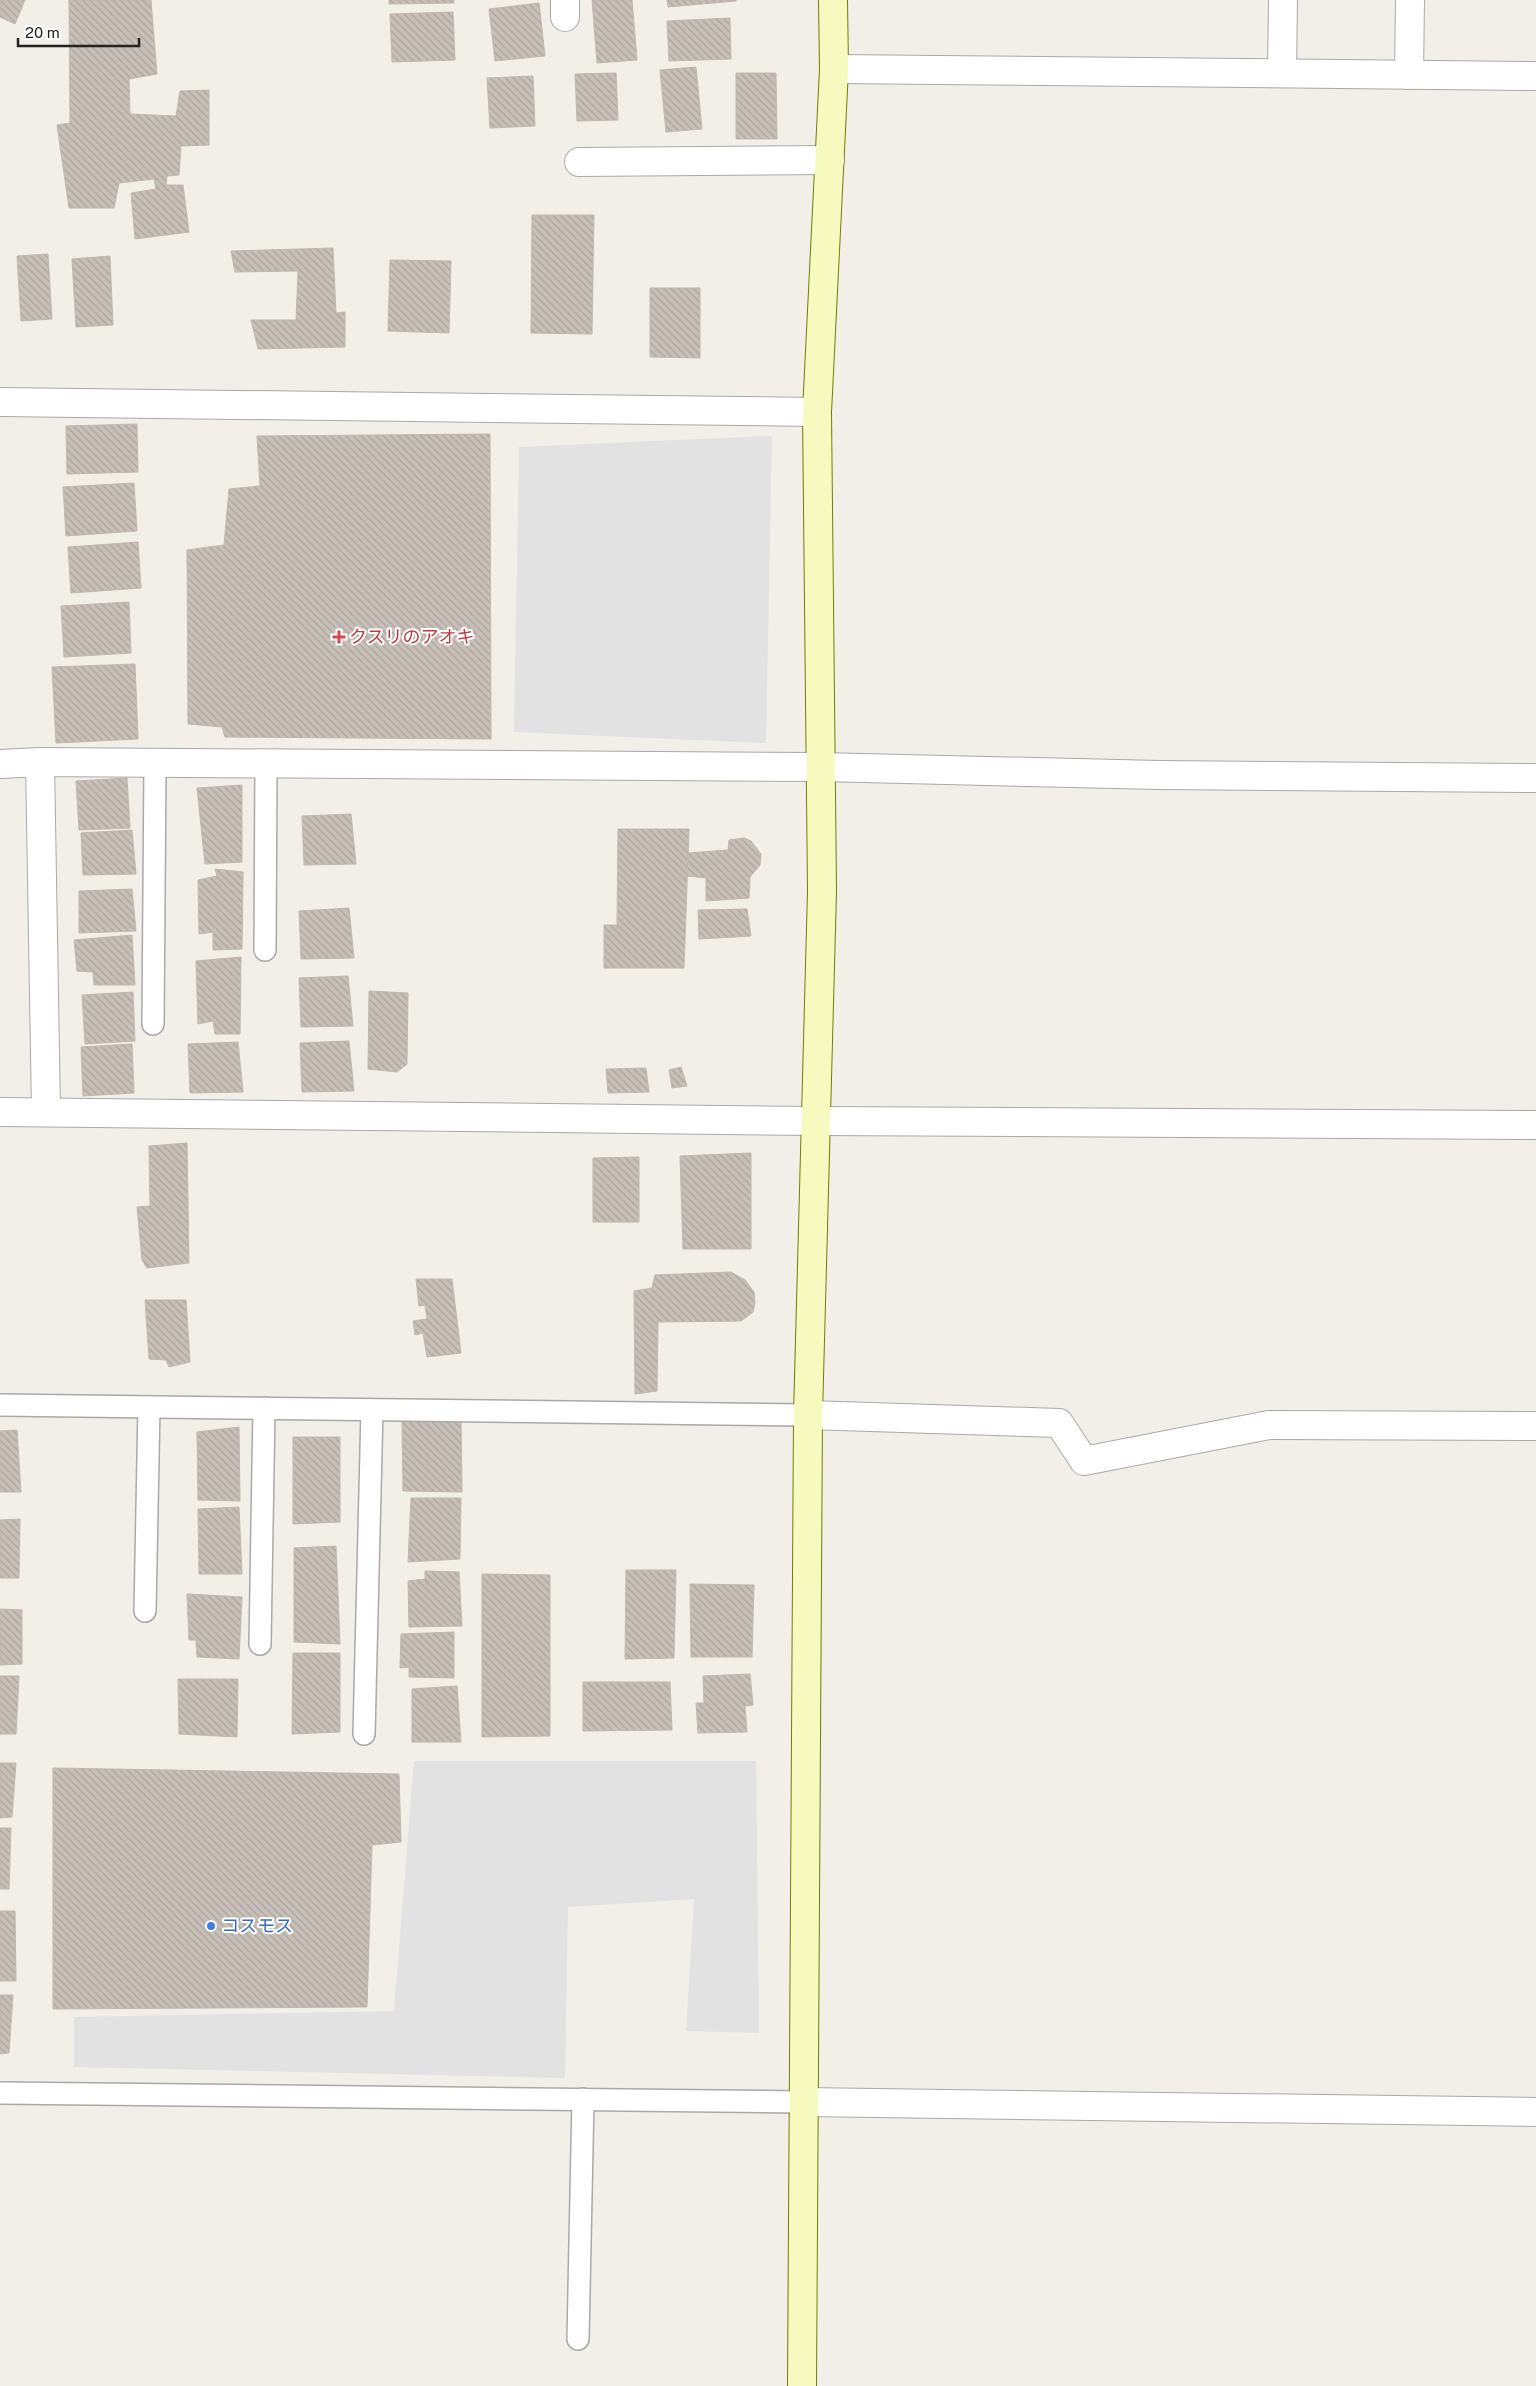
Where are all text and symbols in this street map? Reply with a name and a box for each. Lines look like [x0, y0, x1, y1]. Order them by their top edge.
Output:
scale bar [18, 15, 139, 47]
text: 20 m [25, 24, 60, 41]
place label: クスリのアオキ [349, 626, 474, 647]
marker: クスリのアオキ [333, 631, 345, 643]
place label: コスモス [221, 1915, 293, 1936]
marker: コスモス [205, 1920, 217, 1932]

